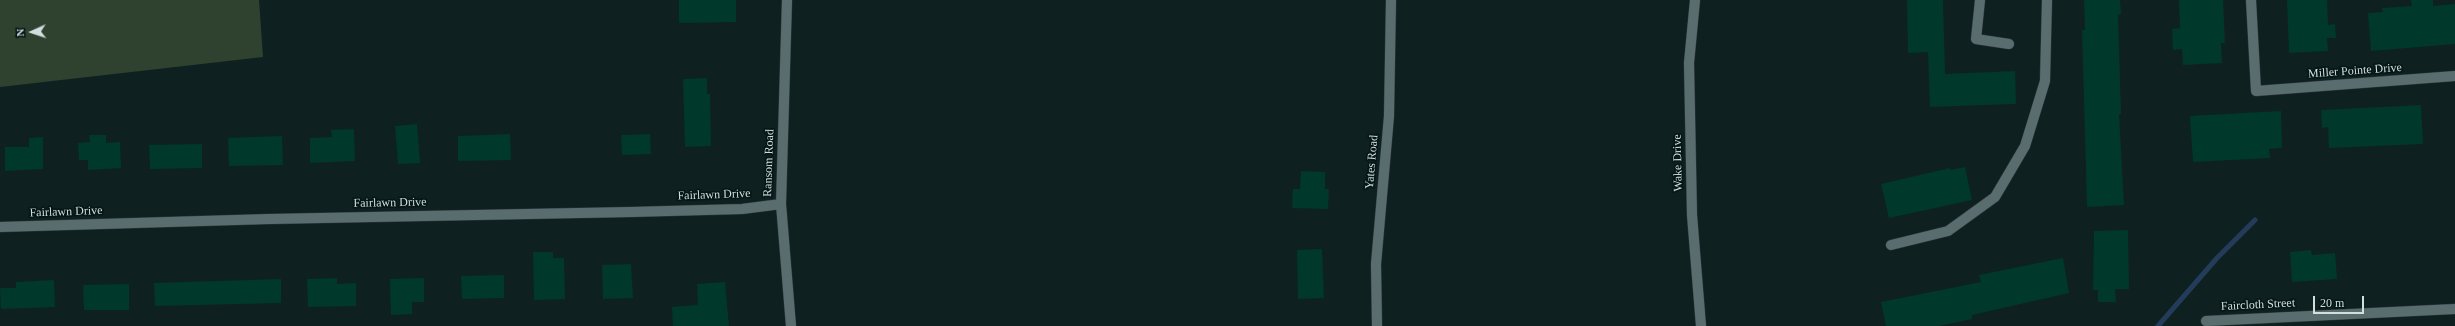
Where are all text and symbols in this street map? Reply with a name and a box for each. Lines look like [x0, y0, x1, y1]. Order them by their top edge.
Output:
north arrow [12, 12, 52, 52]
text: N [14, 28, 26, 37]
street label: Miller Pointe Drive [2308, 61, 2402, 81]
street label: Ransom Road [761, 129, 777, 197]
street label: Yates Road [1362, 134, 1382, 190]
street label: Wake Drive [1670, 134, 1686, 192]
street label: Fairlawn Drive [677, 187, 751, 203]
street label: Fairlawn Drive [353, 195, 427, 211]
street label: Fairlawn Drive [29, 204, 103, 220]
scale bar [2315, 288, 2366, 314]
street label: Faircloth Street [2221, 296, 2295, 314]
text: 20 m [2320, 296, 2344, 310]

